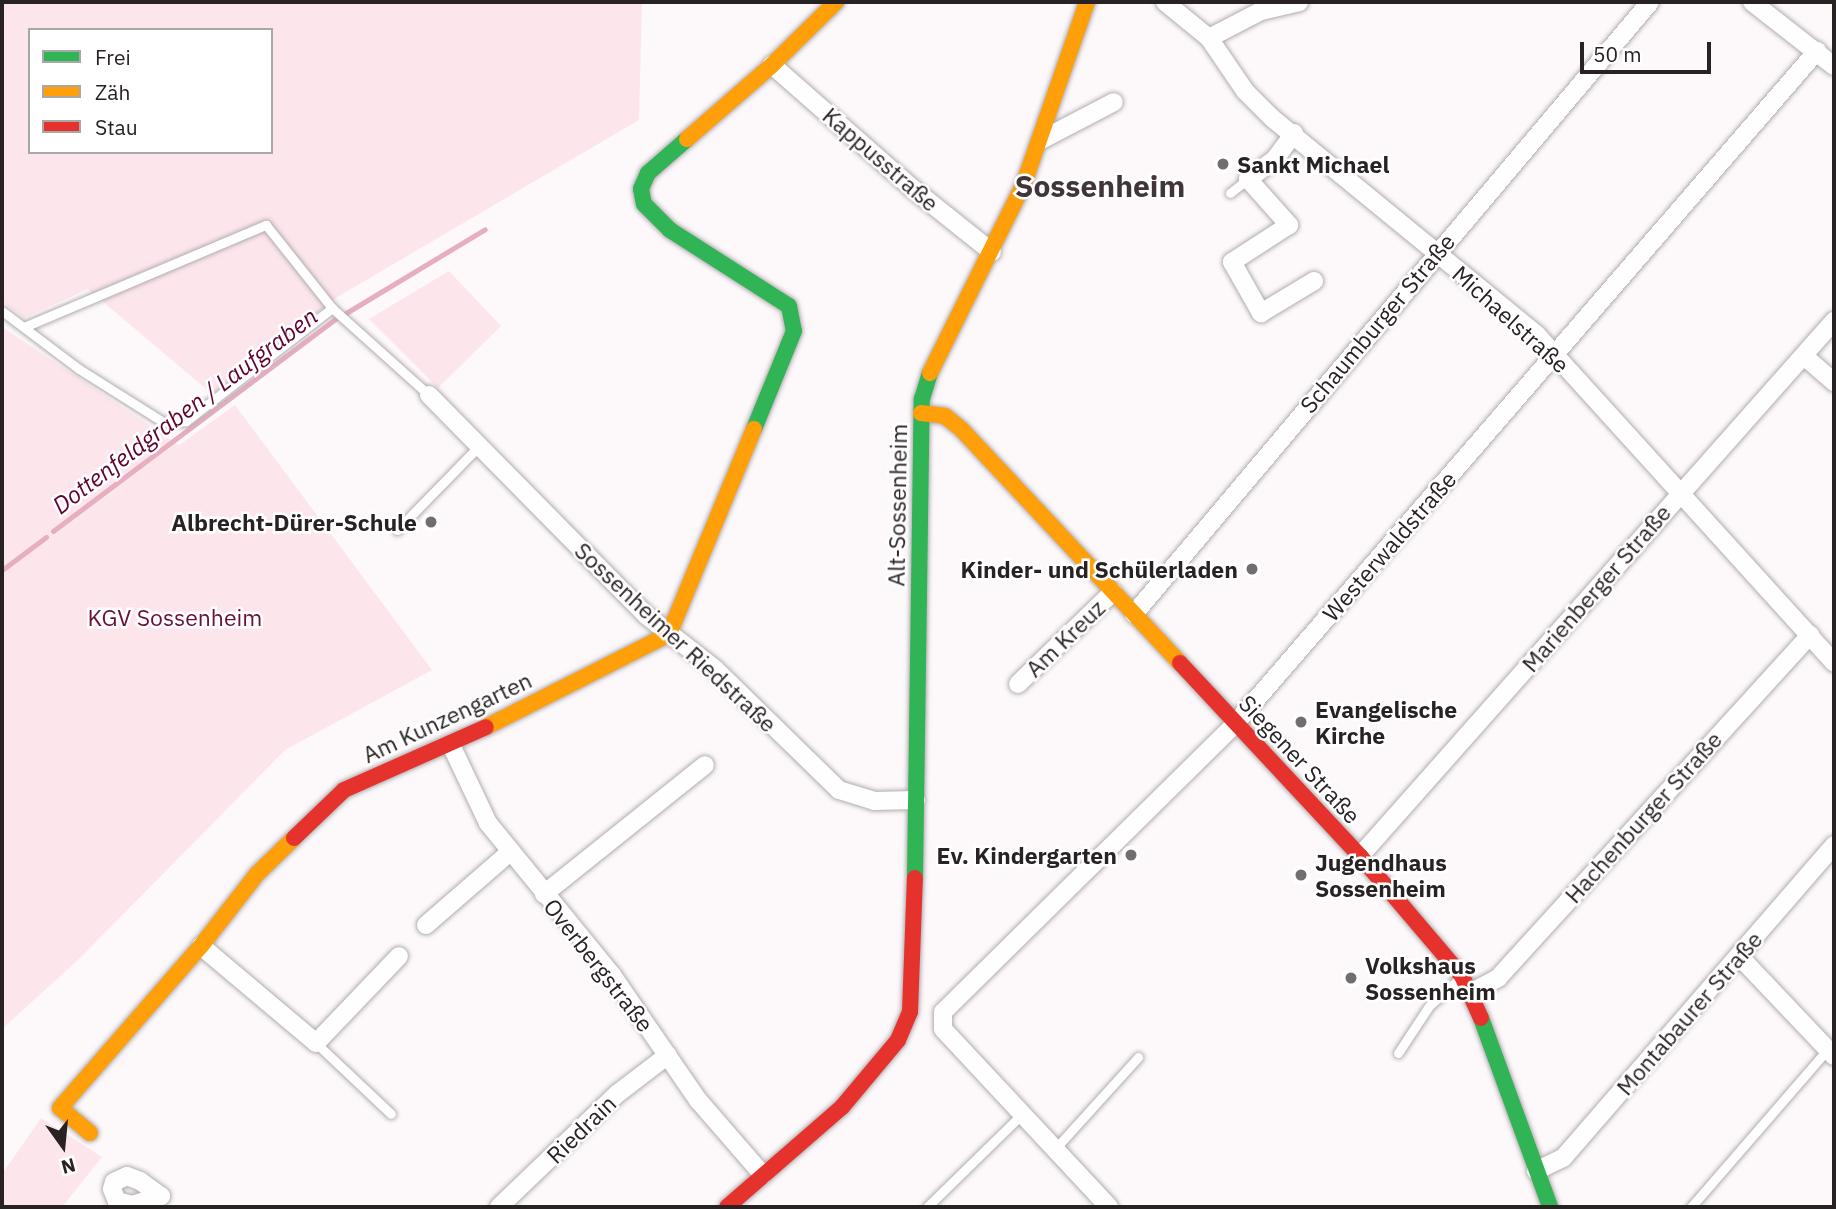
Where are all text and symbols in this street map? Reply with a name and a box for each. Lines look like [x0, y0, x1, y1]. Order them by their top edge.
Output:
legend [28, 28, 273, 154]
scale bar [1584, 28, 1715, 72]
text: 50 m [1593, 40, 1642, 68]
text: Frei [95, 43, 131, 71]
text: Zäh [95, 78, 130, 106]
street label: Kappusstraße [817, 101, 945, 217]
text: Stau [95, 113, 138, 141]
place label: Sankt Michael [1237, 150, 1389, 178]
marker: Sankt Michael [1215, 156, 1231, 172]
district label: Sossenheim [1015, 168, 1185, 204]
street label: Schaumburger Straße [1294, 228, 1460, 418]
street label: Michaelstraße [1447, 259, 1575, 379]
water label: Dottenfeldgraben / Laufgraben [47, 302, 323, 520]
street label: Alt-Sossenheim [882, 423, 912, 587]
street label: Westerwaldstraße [1316, 465, 1462, 627]
street label: Marienberger Straße [1516, 499, 1676, 677]
place label: Albrecht-Dürer-Schule [171, 508, 417, 536]
marker: Albrecht-Dürer-Schule [423, 514, 439, 530]
street label: Sossenheimer Riedstraße [569, 536, 783, 738]
place label: Kinder- und Schülerladen [960, 555, 1238, 583]
marker: Kinder- und Schülerladen [1244, 561, 1260, 577]
street label: Am Kreuz [1020, 594, 1110, 682]
park label: KGV Sossenheim [88, 603, 262, 631]
street label: Am Kunzengarten [358, 666, 536, 768]
street label: Siegener Straße [1234, 689, 1366, 829]
place label: Evangelische Kirche [1315, 695, 1457, 749]
marker: Evangelische Kirche [1293, 714, 1309, 730]
street label: Hachenburger Straße [1559, 726, 1727, 908]
place label: Ev. Kindergarten [937, 841, 1117, 869]
marker: Ev. Kindergarten [1123, 847, 1139, 863]
place label: Jugendhaus Sossenheim [1315, 848, 1447, 902]
marker: Jugendhaus Sossenheim [1293, 867, 1309, 883]
street label: Overbergstraße [538, 893, 660, 1037]
street label: Montabaurer Straße [1610, 925, 1768, 1101]
place label: Volkshaus Sossenheim [1365, 951, 1496, 1005]
marker: Volkshaus Sossenheim [1343, 970, 1359, 986]
street label: Riedrain [541, 1089, 621, 1169]
north arrow [28, 1111, 98, 1181]
text: N [59, 1153, 78, 1180]

